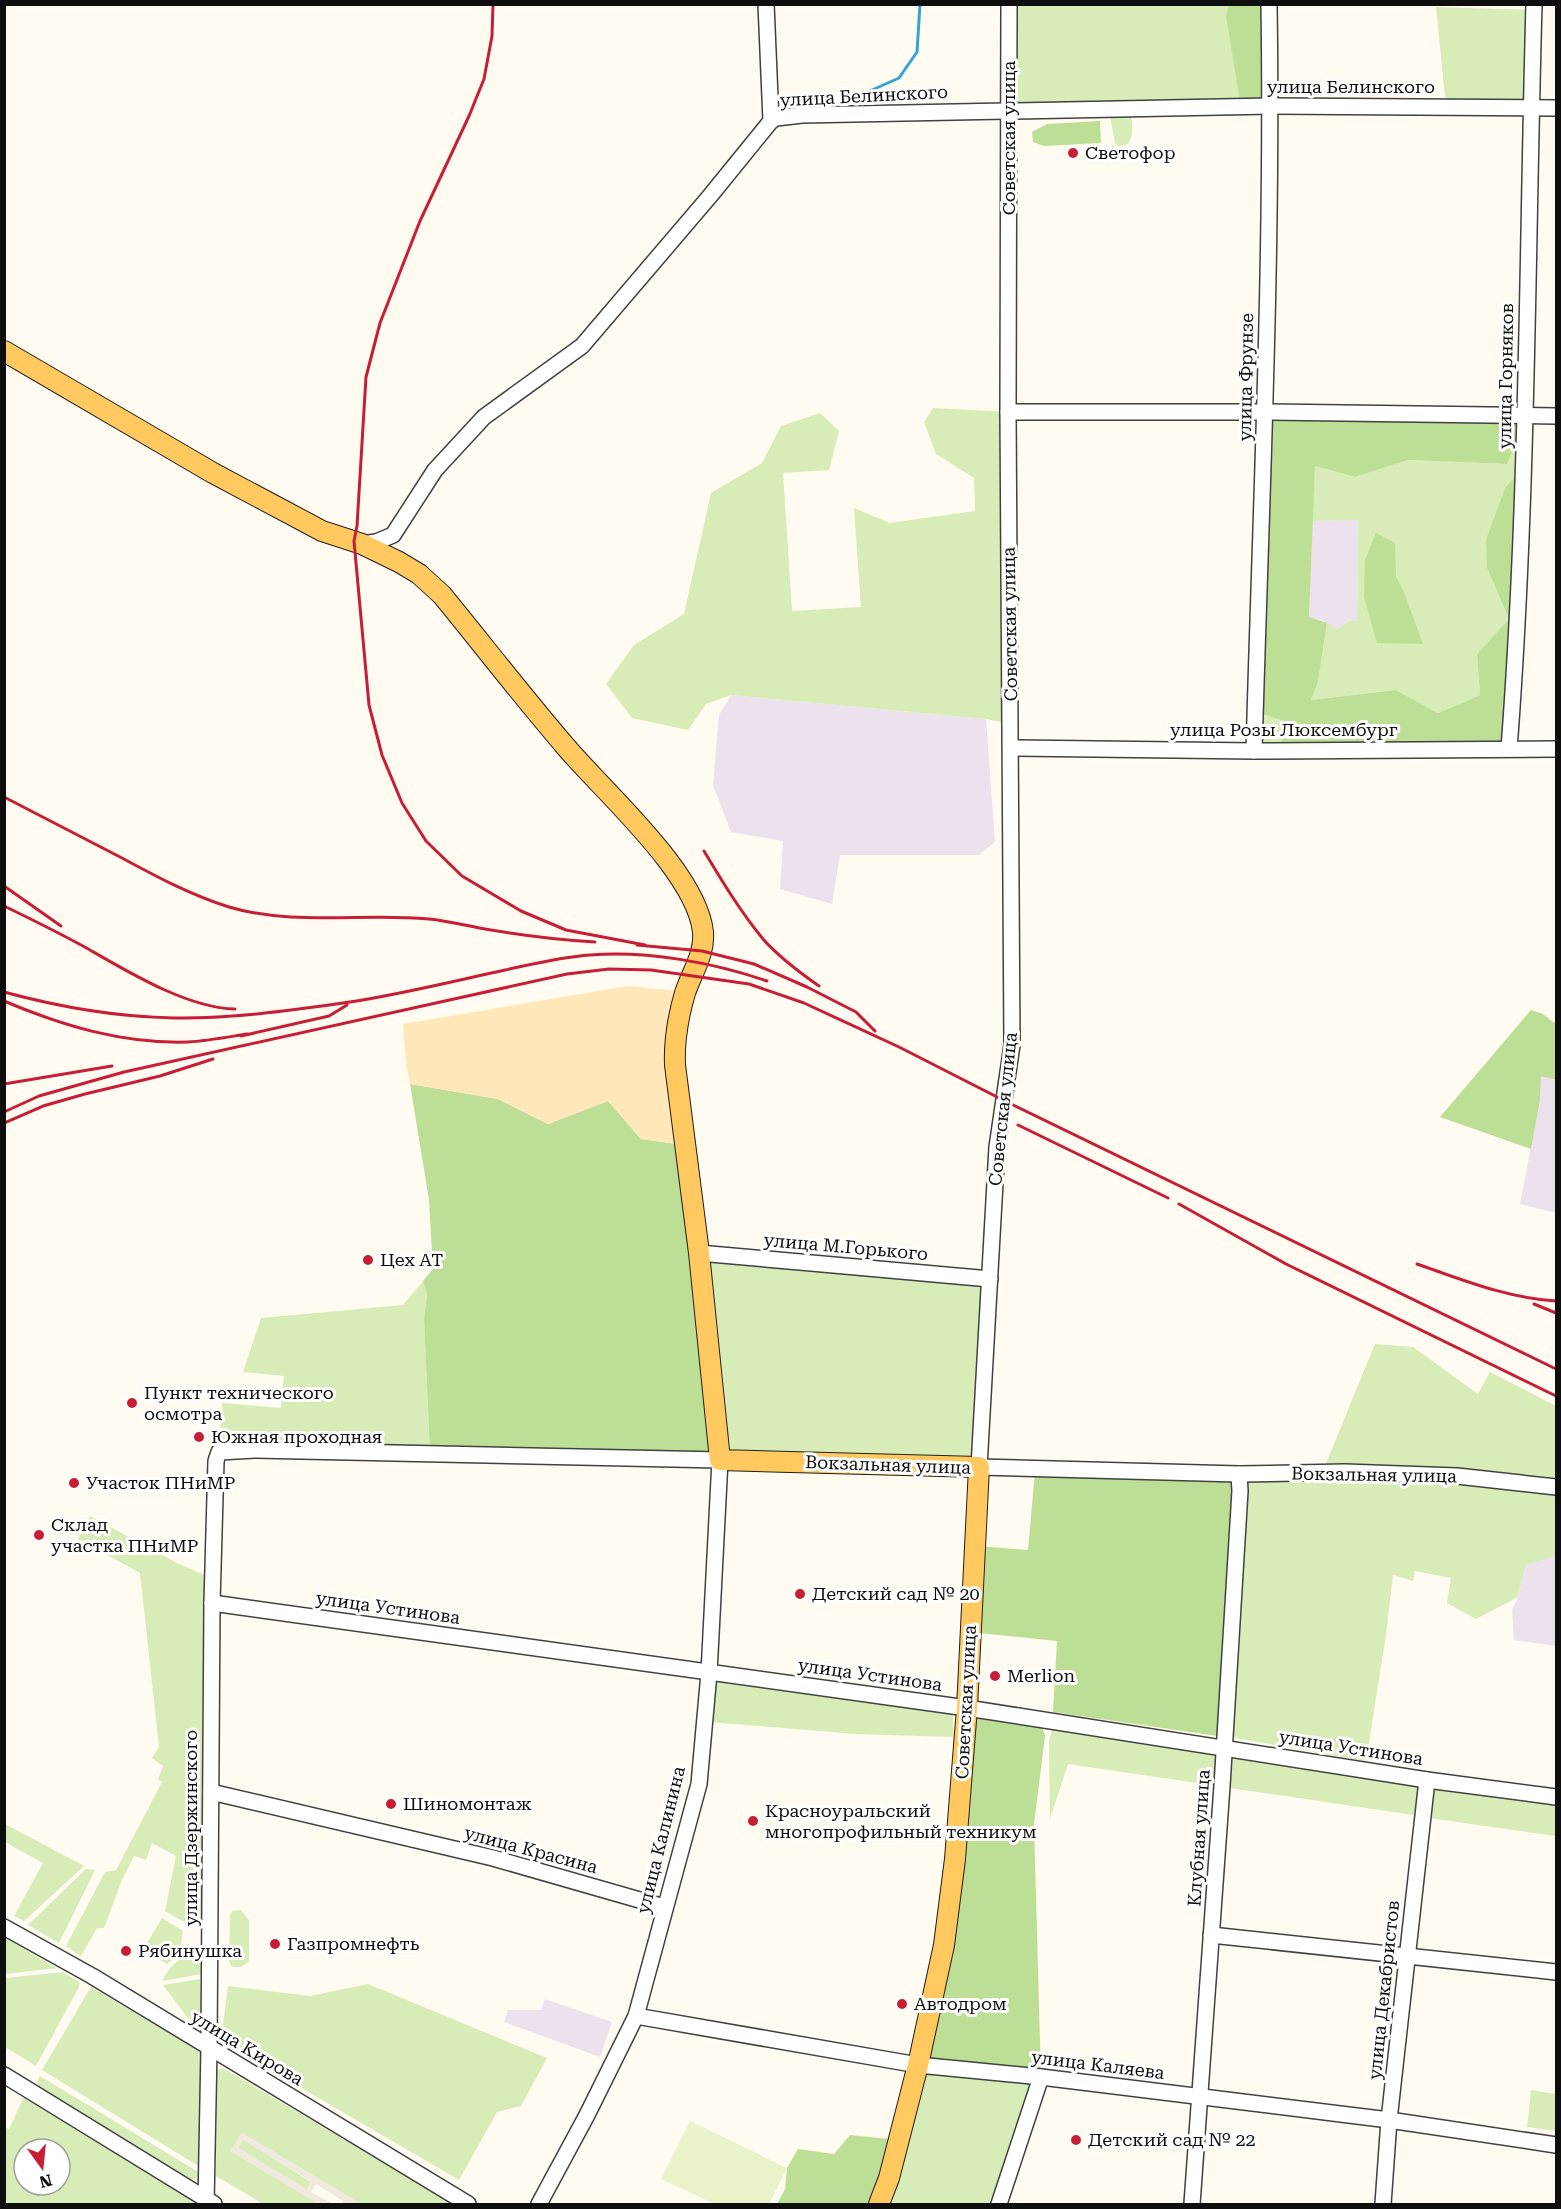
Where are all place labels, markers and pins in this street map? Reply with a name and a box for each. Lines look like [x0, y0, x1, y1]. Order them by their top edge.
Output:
place label: Светофор [1085, 142, 1175, 163]
marker: Светофор [1066, 146, 1080, 160]
place label: Цех АТ [380, 1249, 443, 1270]
marker: Цех АТ [361, 1253, 375, 1267]
place label: Пункт технического осмотра [144, 1382, 334, 1424]
marker: Пункт технического осмотра [125, 1396, 139, 1410]
place label: Южная проходная [211, 1426, 382, 1447]
marker: Южная проходная [192, 1430, 206, 1444]
place label: Участок ПНиМР [86, 1472, 235, 1493]
marker: Участок ПНиМР [67, 1476, 81, 1490]
place label: Склад участка ПНиМР [51, 1514, 198, 1556]
marker: Склад участка ПНиМР [32, 1528, 46, 1542]
place label: Детский сад № 20 [812, 1583, 980, 1604]
marker: Детский сад № 20 [793, 1587, 807, 1601]
place label: Merlion [1007, 1665, 1076, 1686]
marker: Merlion [988, 1669, 1002, 1683]
place label: Шиномонтаж [403, 1793, 532, 1814]
marker: Шиномонтаж [384, 1797, 398, 1811]
place label: Красноуральский многопрофильный техникум [765, 1800, 1037, 1842]
marker: Красноуральский многопрофильный техникум [746, 1814, 760, 1828]
place label: Газпромнефть [287, 1933, 420, 1954]
marker: Газпромнефть [268, 1937, 282, 1951]
place label: Рябинушка [138, 1940, 242, 1961]
marker: Рябинушка [119, 1944, 133, 1958]
place label: Автодром [914, 1993, 1007, 2014]
marker: Автодром [895, 1997, 909, 2011]
place label: Детский сад № 22 [1088, 2129, 1256, 2150]
marker: Детский сад № 22 [1069, 2133, 1083, 2147]

